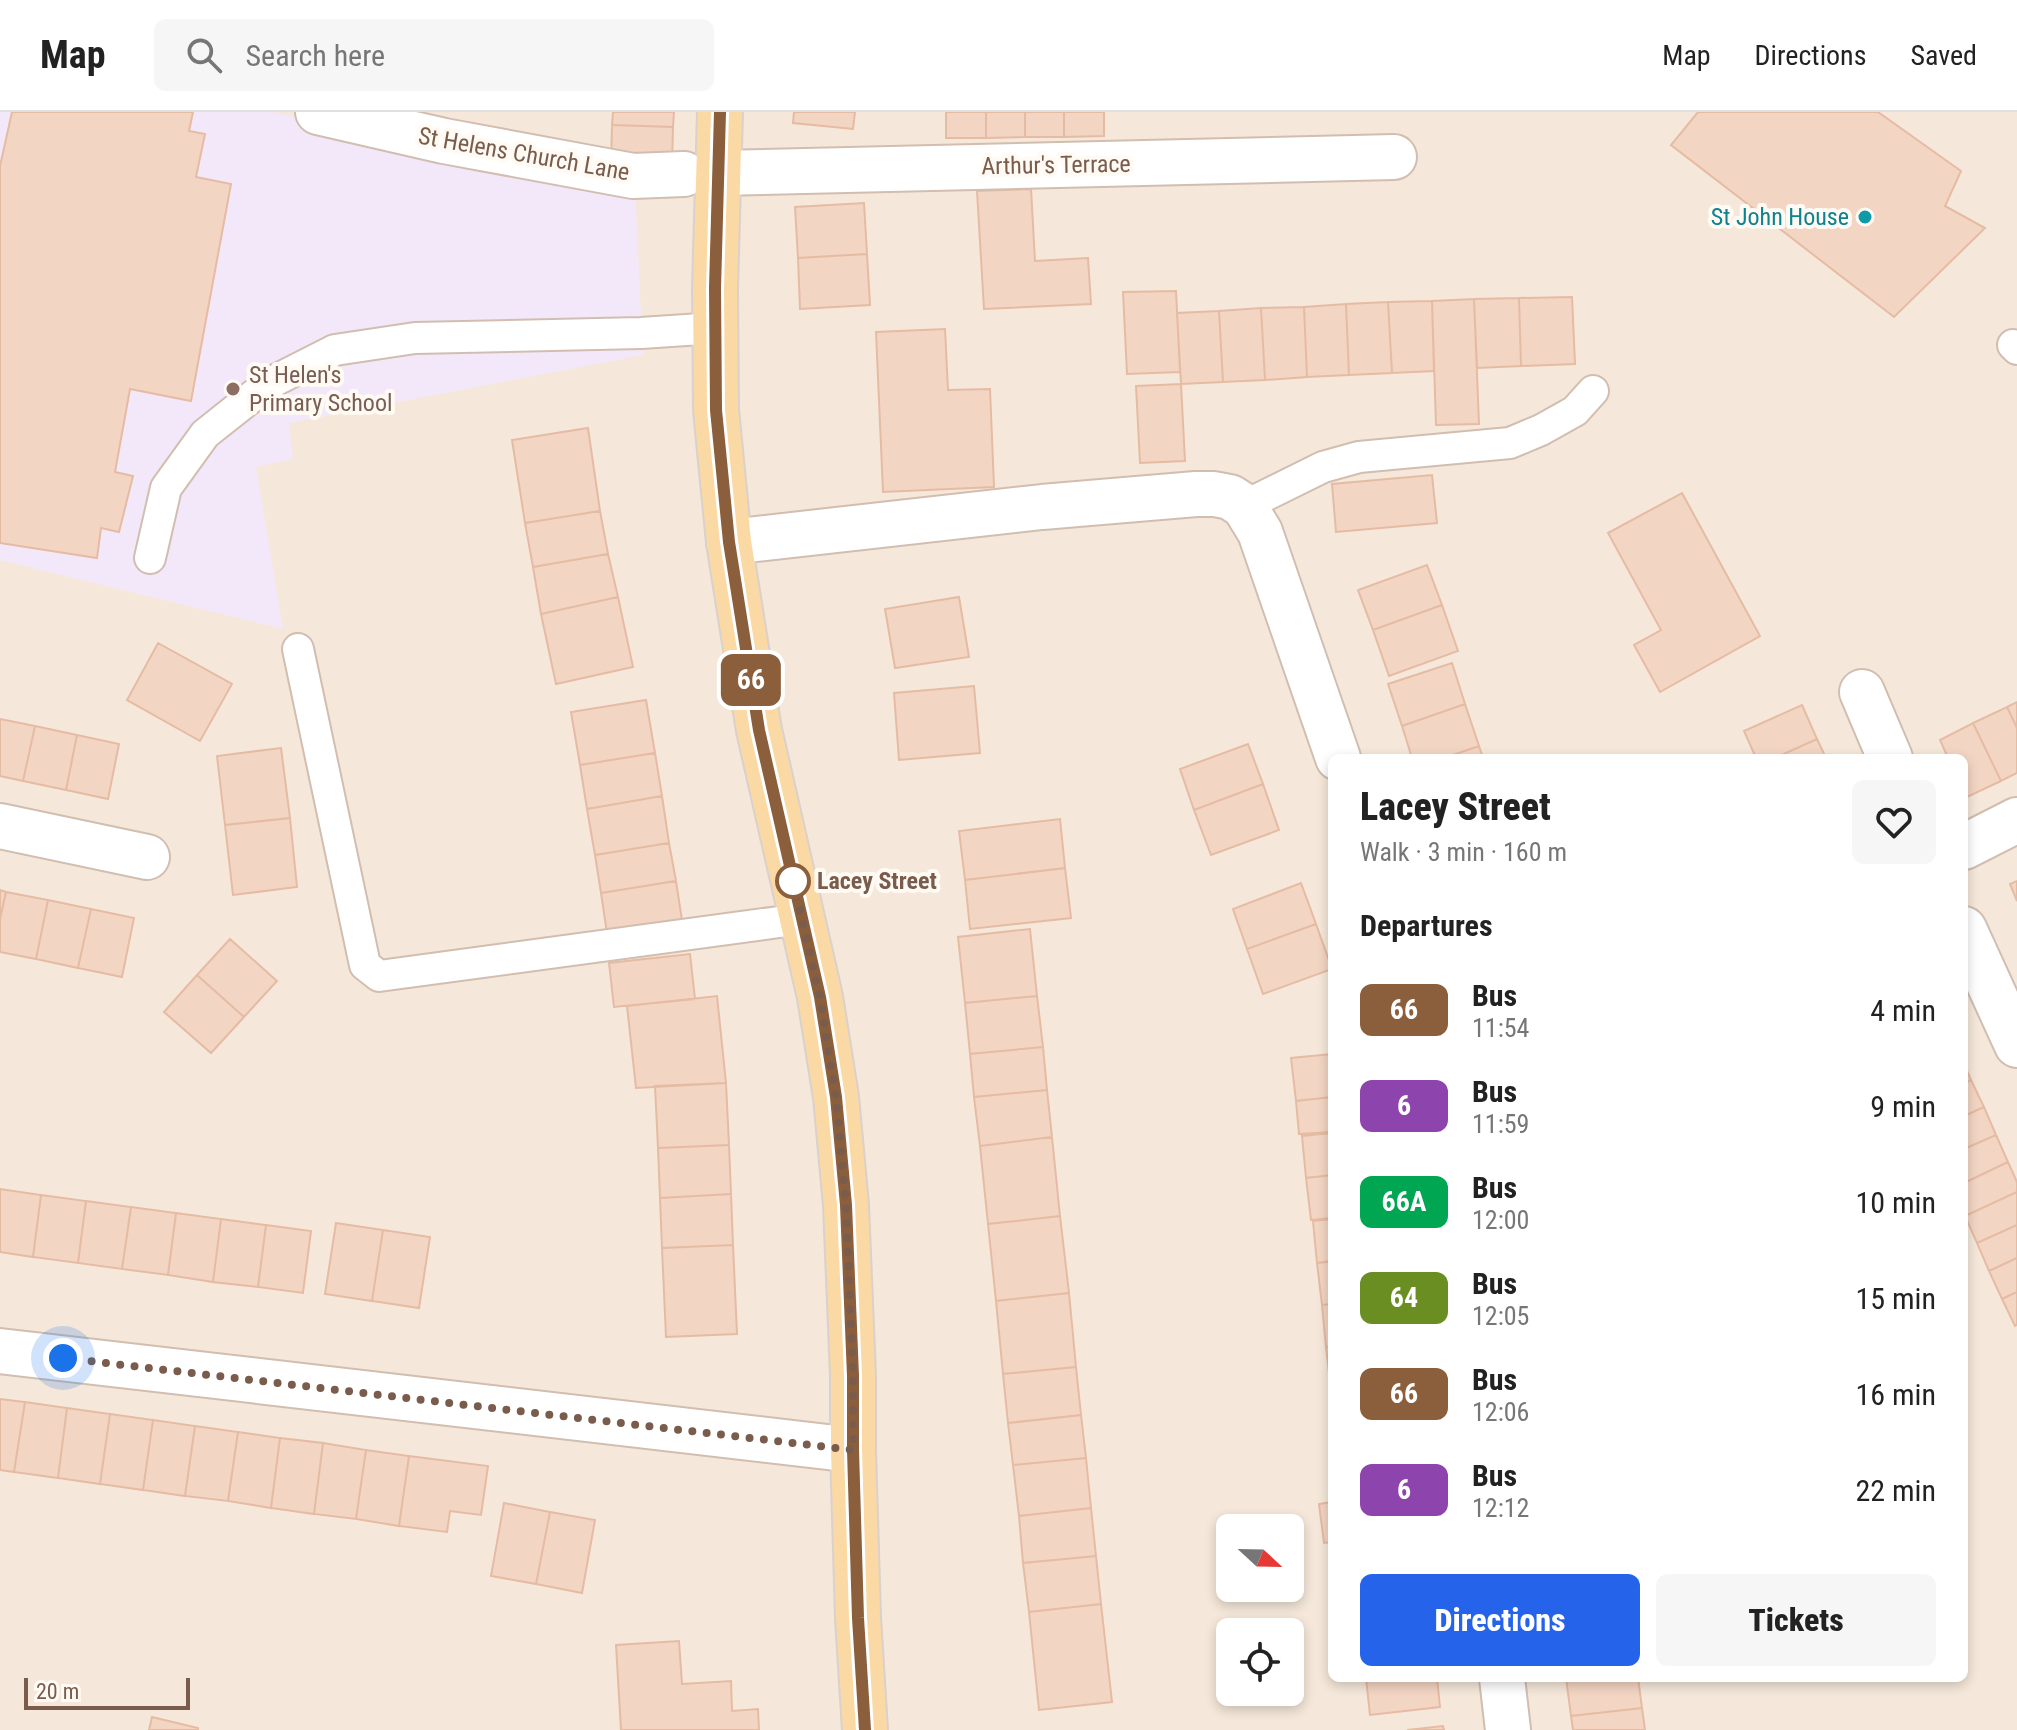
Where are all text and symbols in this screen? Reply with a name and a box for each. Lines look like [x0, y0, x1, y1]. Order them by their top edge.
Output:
search box [154, 19, 714, 91]
text: Map [40, 33, 106, 77]
icon: search [182, 33, 226, 77]
text: Search here [246, 38, 385, 73]
text: Map [1662, 39, 1711, 72]
text: Directions [1755, 39, 1866, 72]
text: Saved [1910, 39, 1977, 72]
street label: St Helens Church Lane [416, 122, 632, 186]
street label: Arthur's Terrace [981, 150, 1131, 180]
place label: St John House [1711, 203, 1849, 231]
marker: St John House [1856, 208, 1874, 226]
place label: St Helen's Primary School [249, 361, 392, 417]
marker: St Helen's Primary School [224, 380, 242, 398]
line badge: 66 [715, 654, 787, 706]
text: 66 [737, 663, 765, 696]
button: heart [1852, 780, 1936, 864]
text: Lacey Street [1360, 785, 1551, 829]
text: Walk · 3 min · 160 m [1360, 837, 1567, 867]
marker: Lacey Street [776, 864, 810, 898]
place label: Lacey Street [817, 867, 937, 895]
text: Departures [1360, 908, 1493, 943]
text: Bus [1472, 978, 1517, 1013]
text: 66 [1390, 993, 1418, 1026]
text: 4 min [1870, 993, 1936, 1028]
text: 11:54 [1472, 1013, 1529, 1043]
text: Bus [1472, 1074, 1517, 1109]
text: 6 [1397, 1089, 1411, 1122]
text: 9 min [1870, 1089, 1936, 1124]
text: 11:59 [1472, 1109, 1529, 1139]
text: Bus [1472, 1170, 1517, 1205]
text: 66A [1381, 1185, 1427, 1218]
text: 10 min [1855, 1185, 1936, 1220]
text: 12:00 [1472, 1205, 1529, 1235]
text: Bus [1472, 1266, 1517, 1301]
text: 64 [1390, 1281, 1418, 1314]
text: 15 min [1855, 1281, 1936, 1316]
text: 12:05 [1472, 1301, 1529, 1331]
your location [43, 1338, 83, 1378]
text: Bus [1472, 1362, 1517, 1397]
text: 66 [1390, 1377, 1418, 1410]
text: 16 min [1855, 1377, 1936, 1412]
text: 12:06 [1472, 1397, 1529, 1427]
text: Bus [1472, 1458, 1517, 1493]
text: 6 [1397, 1473, 1411, 1506]
text: 22 min [1855, 1473, 1936, 1508]
text: 12:12 [1472, 1493, 1529, 1523]
north arrow [1216, 1514, 1304, 1602]
map controls [1216, 1514, 1304, 1706]
button: Directions [1360, 1574, 1640, 1666]
button: Tickets [1656, 1574, 1936, 1666]
button: locate [1216, 1618, 1304, 1706]
scale bar [24, 1674, 190, 1710]
text: 20 m [36, 1679, 79, 1704]

